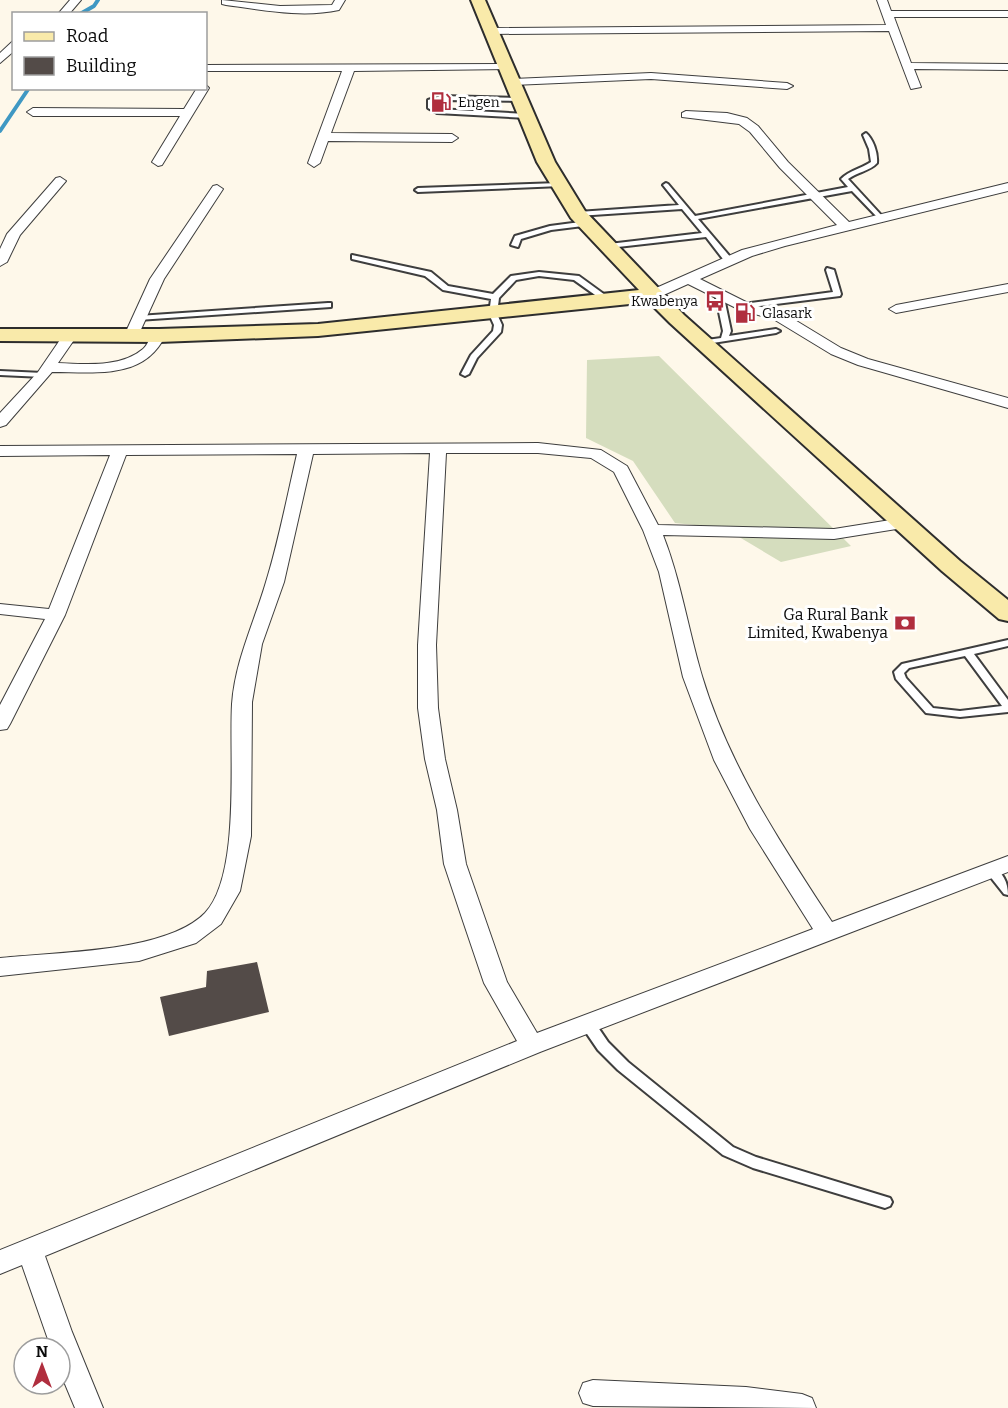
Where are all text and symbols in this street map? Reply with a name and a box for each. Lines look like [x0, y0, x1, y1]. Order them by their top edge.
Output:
legend [12, 12, 207, 90]
text: Road [66, 25, 109, 47]
text: Building [66, 55, 137, 77]
fuel station icon: Engen [429, 90, 453, 114]
place label: Engen [458, 94, 500, 111]
bus stop icon: Kwabenya [703, 289, 727, 313]
place label: Kwabenya [631, 293, 698, 310]
fuel station icon: Glasark [733, 301, 757, 325]
place label: Glasark [762, 305, 812, 322]
place label: Ga Rural Bank Limited, Kwabenya [747, 605, 888, 642]
bank icon: Ga Rural Bank Limited, Kwabenya [893, 611, 917, 635]
north arrow [12, 1336, 72, 1396]
text: N [36, 1342, 48, 1361]

